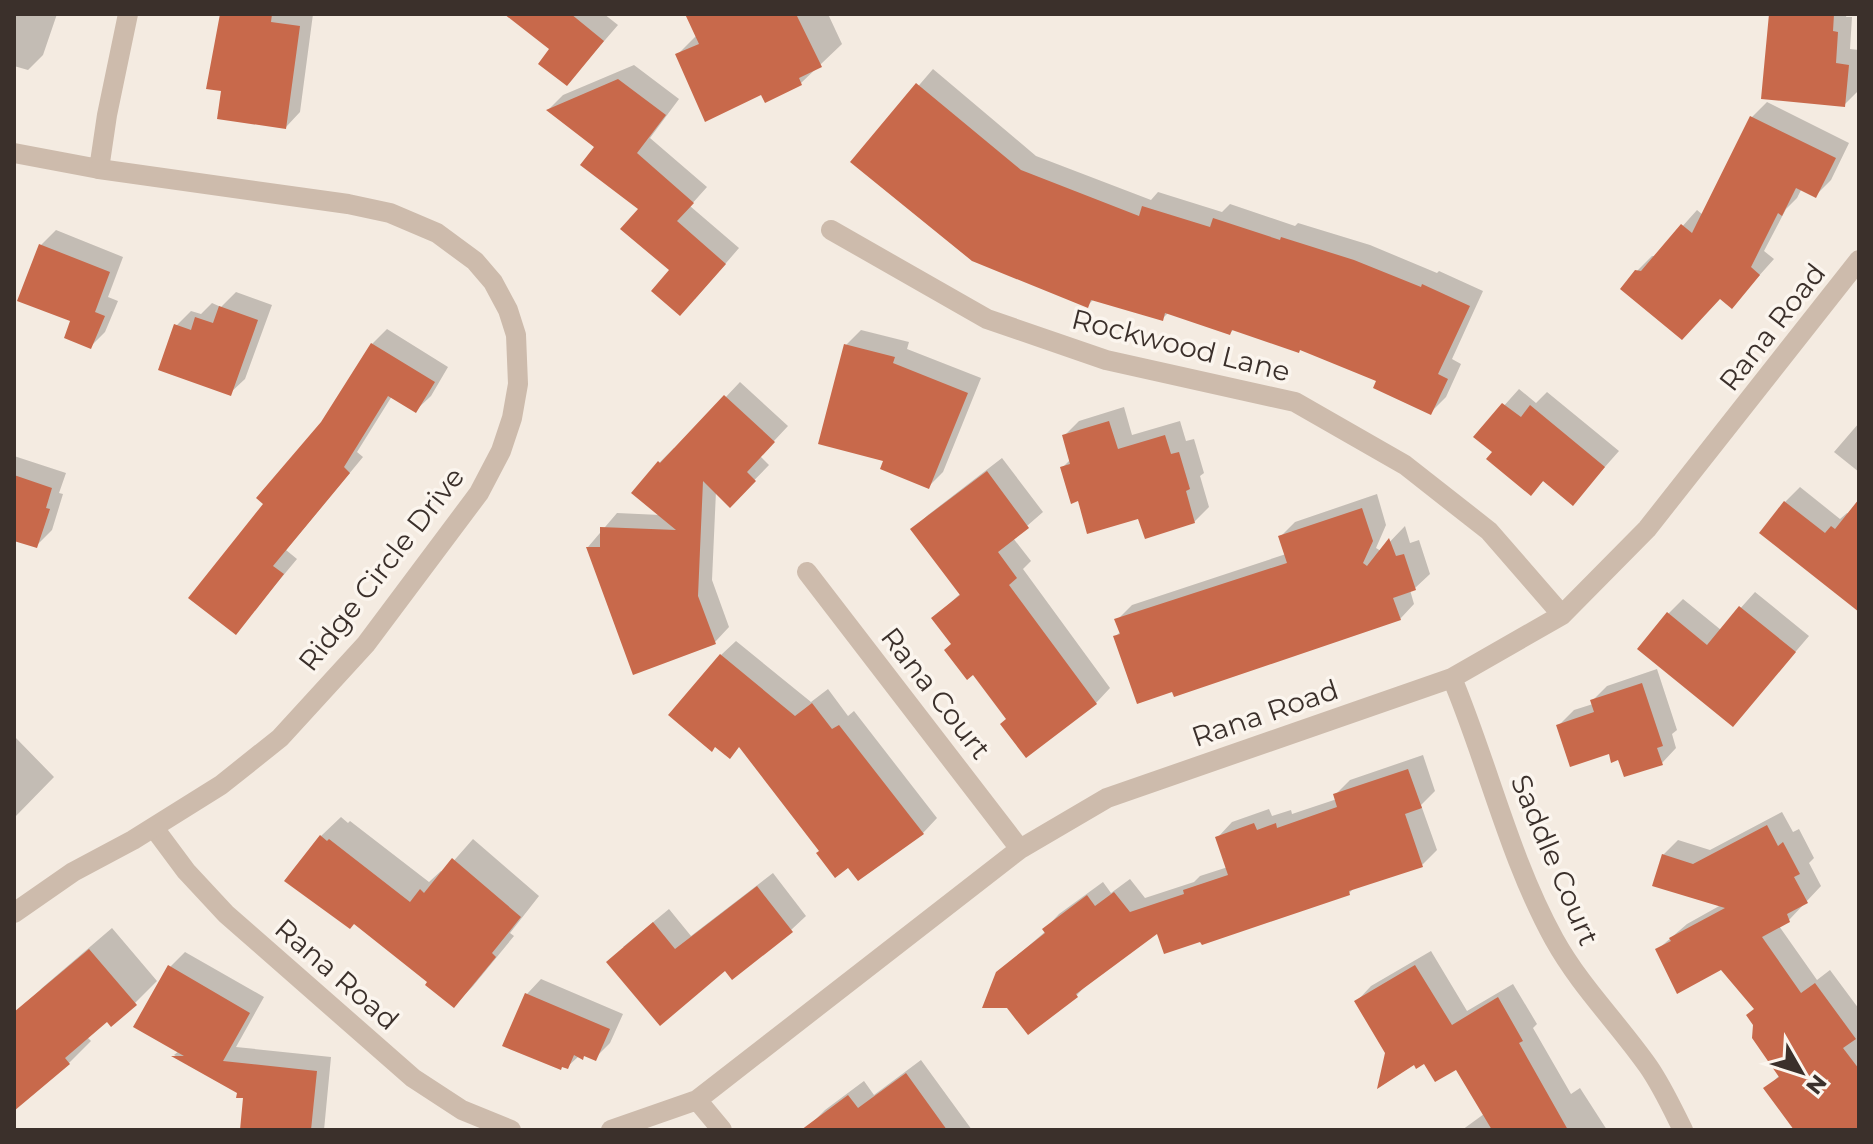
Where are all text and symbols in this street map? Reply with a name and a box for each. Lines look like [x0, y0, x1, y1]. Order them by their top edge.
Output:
street label: Rana Road [1712, 256, 1832, 398]
street label: Rockwood Lane [1068, 301, 1294, 389]
street label: Ridge Circle Drive [291, 460, 471, 678]
street label: Rana Court [874, 620, 998, 766]
street label: Rana Road [1187, 672, 1343, 754]
street label: Saddle Court [1504, 770, 1606, 950]
street label: Rana Road [268, 911, 406, 1037]
north arrow [1761, 1032, 1841, 1112]
text: N [1800, 1069, 1832, 1100]

